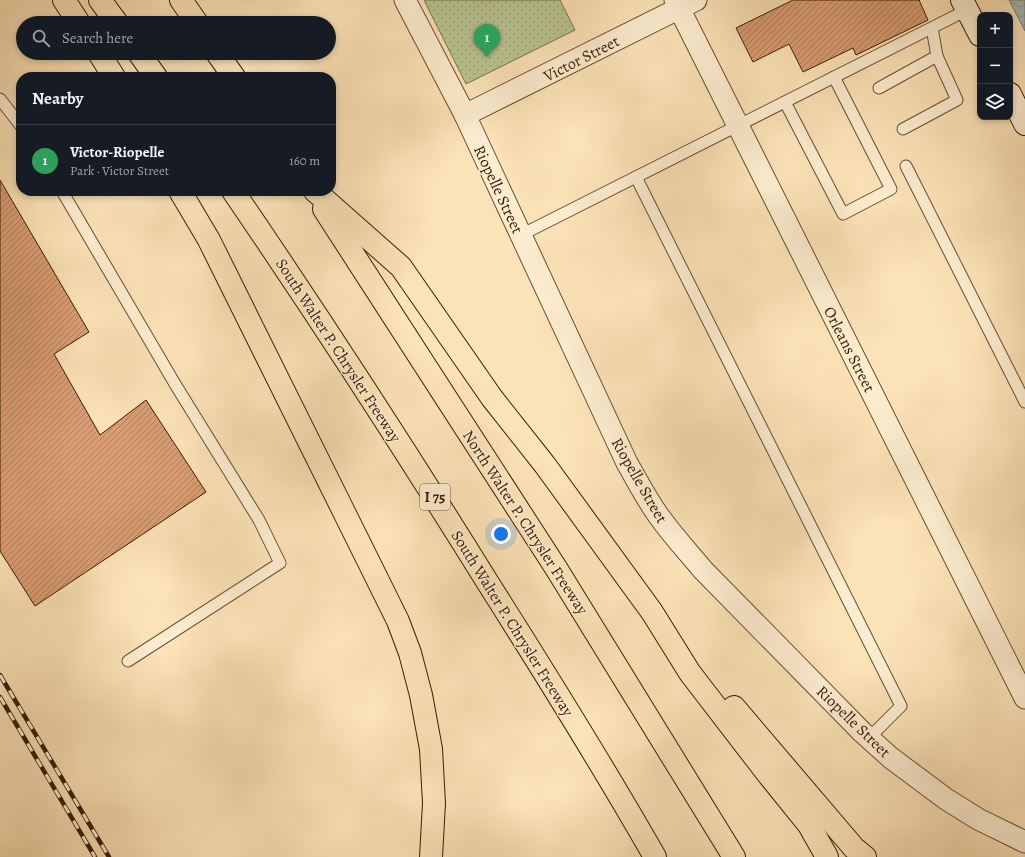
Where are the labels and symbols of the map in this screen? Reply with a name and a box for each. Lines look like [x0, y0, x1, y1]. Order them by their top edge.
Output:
pin: 1 [474, 24, 500, 57]
street label: Victor Street [539, 30, 623, 88]
street label: Riopelle Street [468, 142, 528, 237]
street label: South Walter P. Chrysler Freeway [270, 254, 406, 448]
street label: Orleans Street [818, 303, 880, 396]
street label: North Walter P. Chrysler Freeway [457, 426, 594, 620]
street label: Riopelle Street [606, 434, 672, 527]
road number: I 75 [420, 484, 450, 510]
your location [491, 524, 511, 544]
street label: South Walter P. Chrysler Freeway [446, 526, 579, 721]
street label: Riopelle Street [811, 681, 895, 763]

